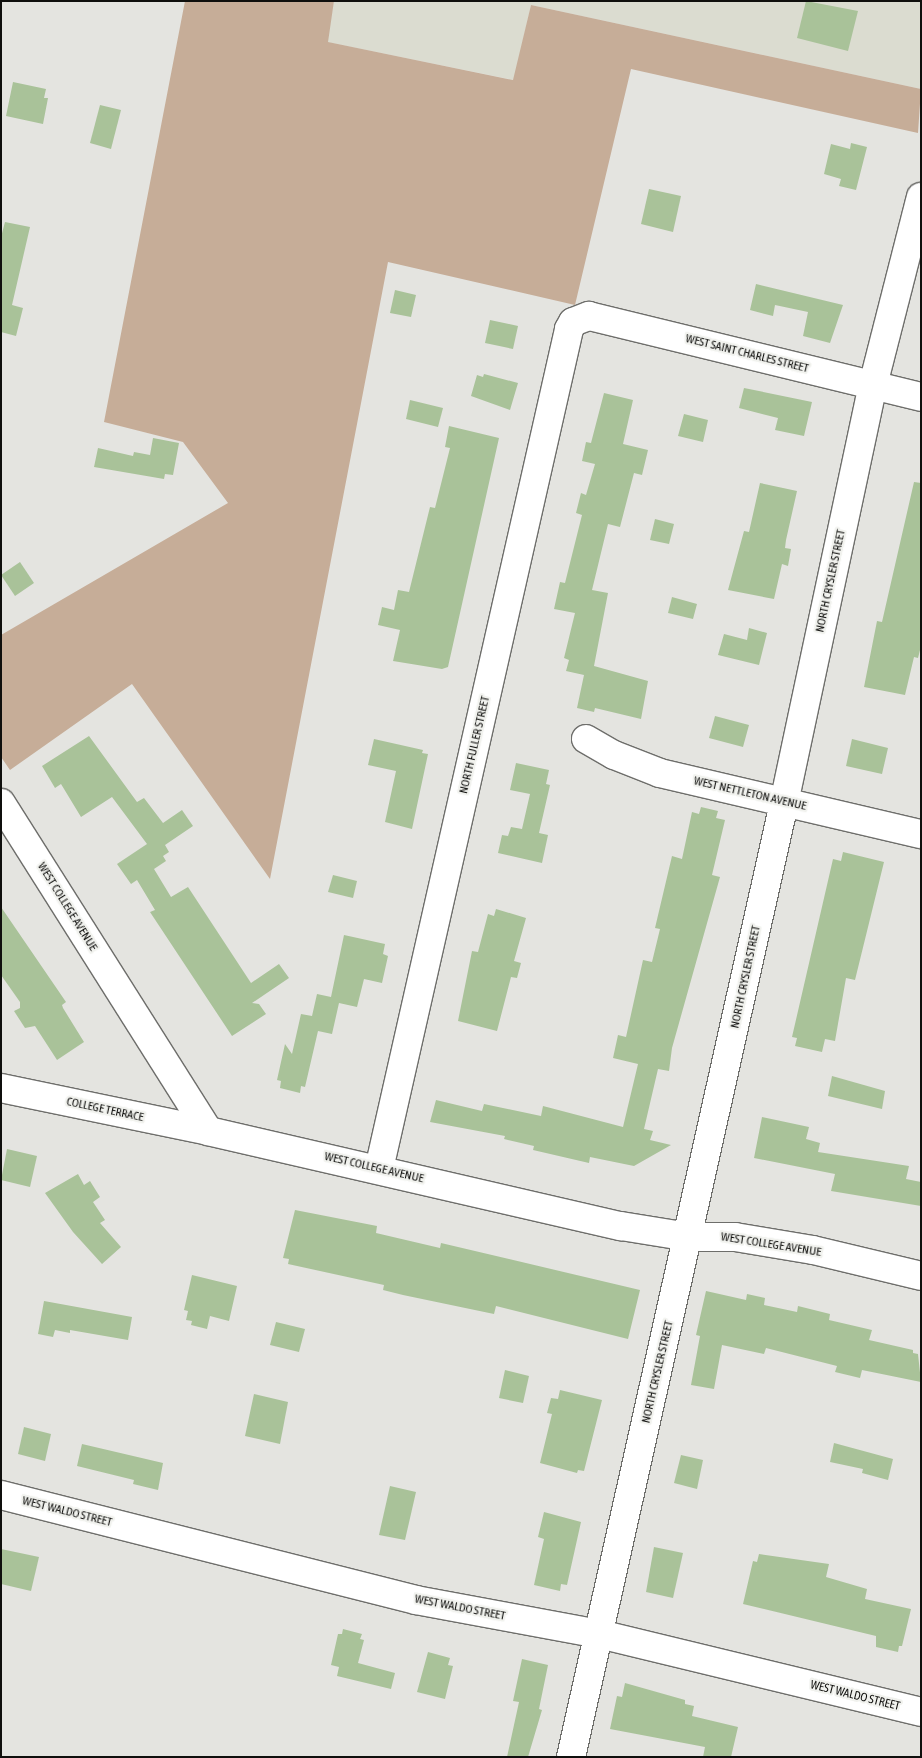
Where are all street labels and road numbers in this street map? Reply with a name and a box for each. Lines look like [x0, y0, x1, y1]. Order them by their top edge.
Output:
street label: WEST SAINT CHARLES STREET [684, 332, 810, 376]
street label: NORTH CRYSLER STREET [813, 528, 849, 634]
street label: NORTH FULLER STREET [457, 695, 493, 795]
street label: WEST NETTLETON AVENUE [692, 774, 808, 814]
street label: WEST COLLEGE AVENUE [34, 860, 100, 954]
street label: NORTH CRYSLER STREET [728, 924, 764, 1030]
street label: COLLEGE TERRACE [65, 1095, 145, 1125]
street label: WEST COLLEGE AVENUE [323, 1150, 425, 1186]
street label: WEST COLLEGE AVENUE [720, 1230, 822, 1260]
street label: NORTH CRYSLER STREET [639, 1319, 677, 1425]
street label: WEST WALDO STREET [21, 1494, 113, 1530]
street label: WEST WALDO STREET [414, 1592, 506, 1624]
street label: WEST WALDO STREET [809, 1678, 901, 1714]

